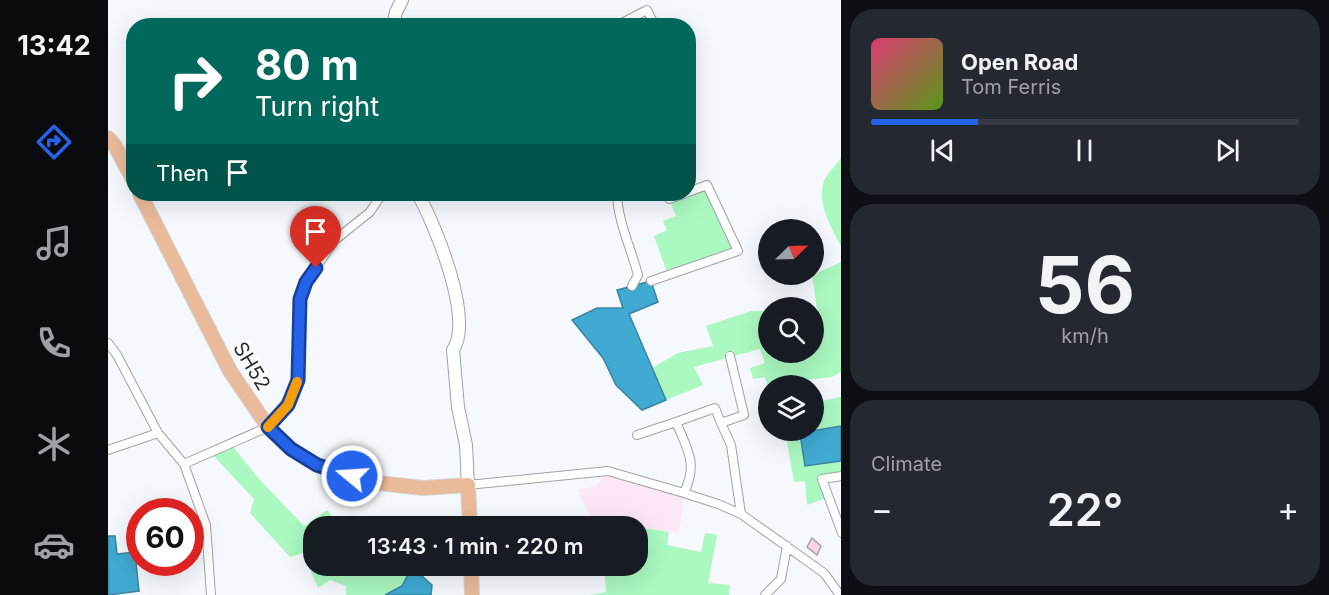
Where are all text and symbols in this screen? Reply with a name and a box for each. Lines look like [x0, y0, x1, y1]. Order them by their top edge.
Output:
text: 13:42 [17, 29, 91, 62]
text: 80 m [255, 39, 359, 90]
icon: right [156, 42, 234, 120]
text: Open Road [961, 49, 1078, 75]
text: Tom Ferris [961, 75, 1061, 99]
text: Turn right [255, 90, 379, 123]
icon: directions [33, 121, 75, 163]
icon: previous [926, 134, 959, 167]
icon: pause [1068, 134, 1101, 167]
icon: next [1211, 134, 1244, 167]
icon: arrive [221, 156, 254, 189]
text: Then [156, 160, 209, 186]
pin [290, 206, 341, 268]
icon: arrive [299, 215, 332, 248]
north arrow [758, 219, 824, 285]
map controls [758, 219, 824, 441]
icon: music [33, 222, 75, 264]
text: 56 [1035, 237, 1135, 332]
button: search [758, 297, 824, 363]
icon: phone [33, 322, 75, 364]
text: km/h [1061, 324, 1109, 348]
street label: SH52 [228, 338, 276, 394]
button: layers [758, 375, 824, 441]
icon: climate [33, 423, 75, 465]
position arrow [320, 444, 384, 508]
text: Climate [871, 452, 942, 476]
text: 22° [1047, 482, 1123, 537]
text: − [871, 489, 893, 529]
text: + [1277, 489, 1299, 529]
speed limit sign: 60 [126, 498, 204, 576]
icon: car [33, 524, 75, 566]
text: 13:43 · 1 min · 220 m [367, 533, 584, 559]

